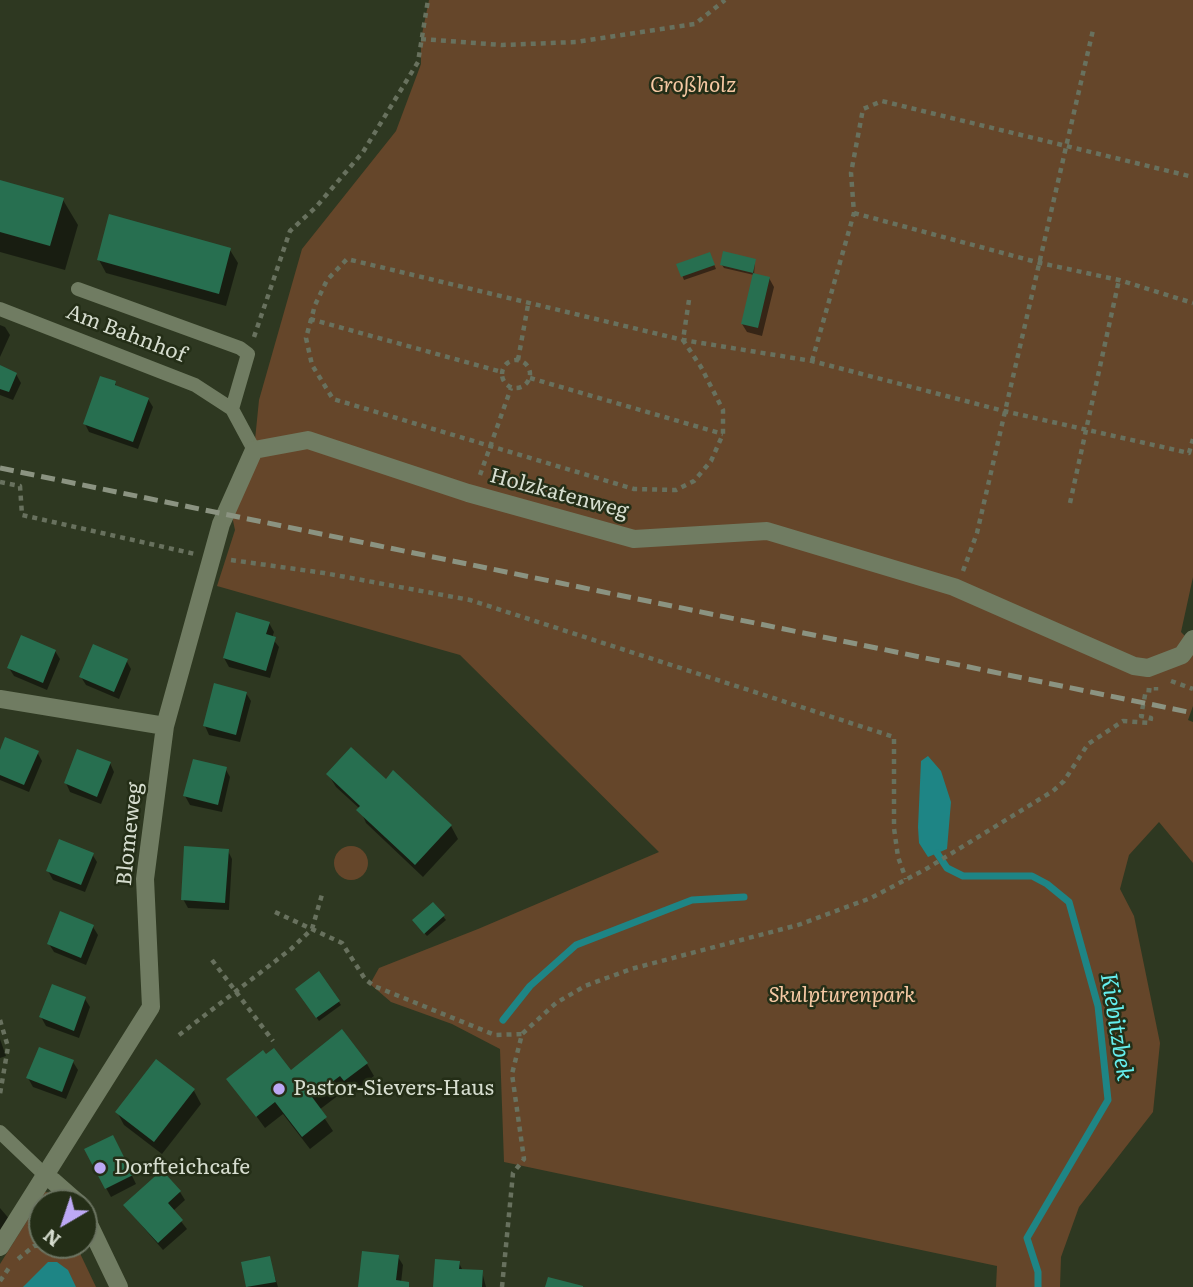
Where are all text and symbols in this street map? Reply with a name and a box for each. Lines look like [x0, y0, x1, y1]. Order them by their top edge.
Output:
park label: Großholz [650, 73, 736, 99]
street label: Am Bahnhof [62, 300, 190, 368]
street label: Holzkatenweg [487, 463, 631, 525]
street label: Blomeweg [112, 781, 148, 887]
water label: Kiebitzbek [1094, 971, 1138, 1083]
park label: Skulpturenpark [768, 983, 916, 1009]
place label: Pastor-Sievers-Haus [293, 1076, 494, 1102]
marker: Pastor-Sievers-Haus [271, 1081, 287, 1097]
place label: Dorfteichcafe [114, 1155, 250, 1181]
marker: Dorfteichcafe [92, 1160, 108, 1176]
north arrow [28, 1189, 98, 1259]
text: N [36, 1223, 66, 1255]

